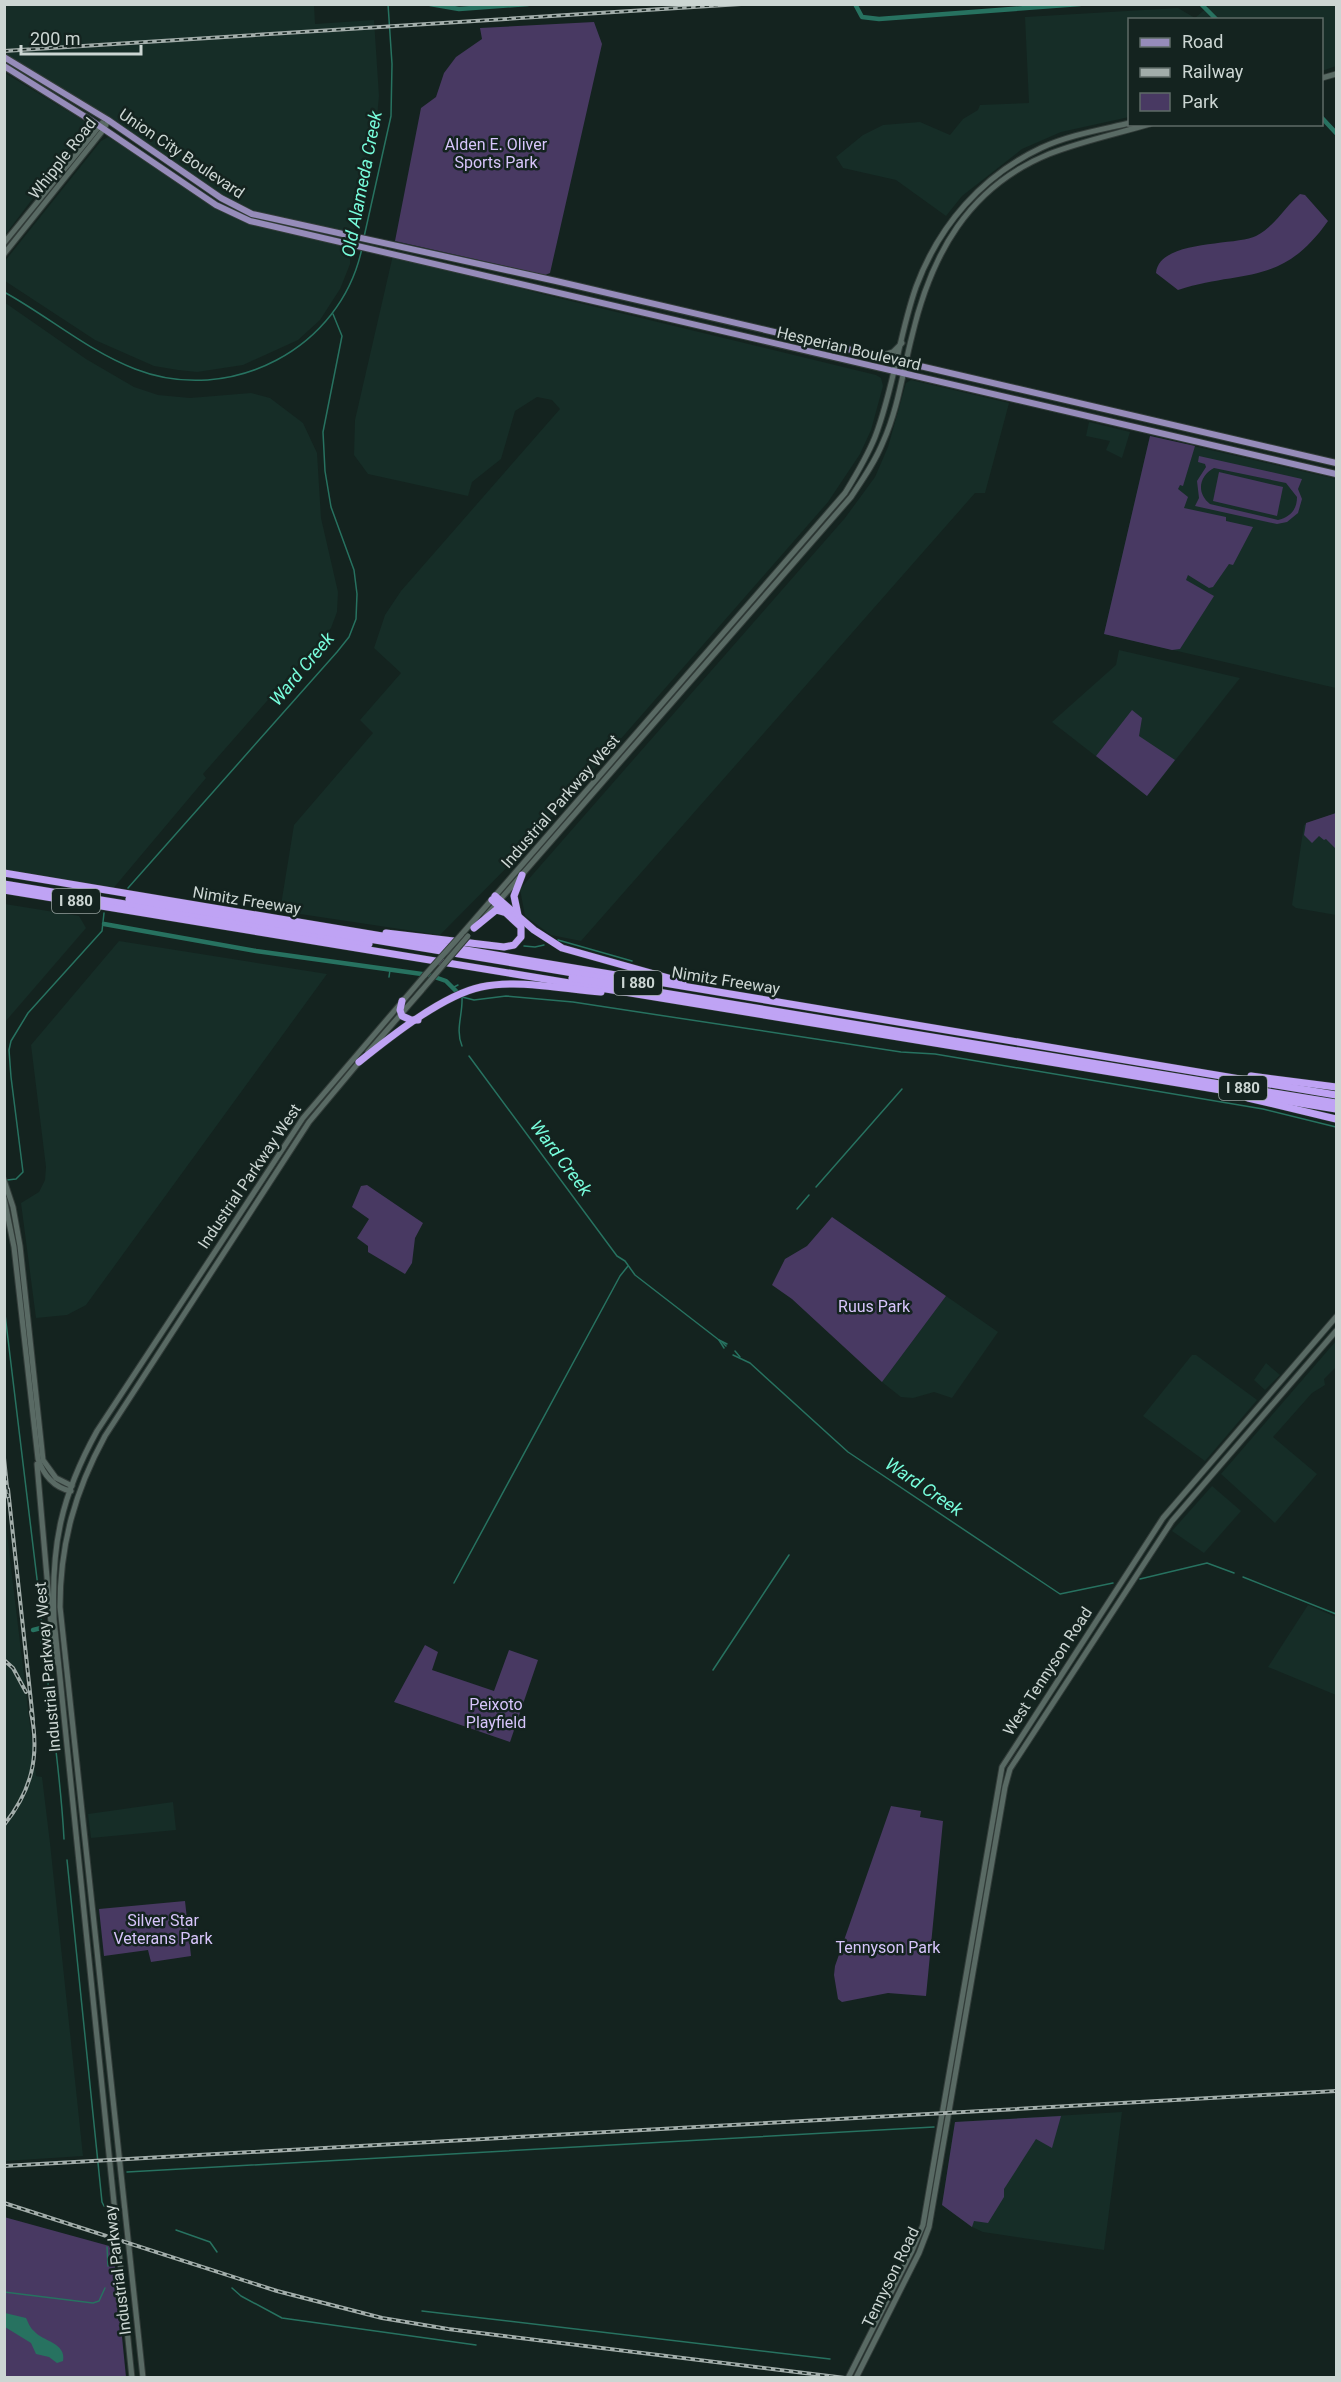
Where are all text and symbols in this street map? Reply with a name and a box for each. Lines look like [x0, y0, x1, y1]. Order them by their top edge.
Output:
scale bar [21, 18, 141, 56]
legend [1128, 18, 1323, 126]
text: 200 m [30, 28, 81, 49]
text: Road [1182, 31, 1223, 52]
text: Railway [1182, 61, 1244, 82]
text: Park [1182, 91, 1219, 112]
street label: Union City Boulevard [115, 104, 248, 202]
water label: Old Alameda Creek [337, 108, 386, 259]
street label: Whipple Road [25, 114, 100, 203]
park label: Alden E. Oliver Sports Park [445, 135, 548, 172]
street label: Hesperian Boulevard [775, 323, 923, 374]
water label: Ward Creek [265, 627, 339, 710]
street label: Industrial Parkway West [497, 731, 624, 872]
street label: Nimitz Freeway [191, 883, 303, 919]
road number: I 880 [52, 889, 100, 913]
street label: Nimitz Freeway [670, 963, 782, 999]
road number: I 880 [614, 971, 662, 995]
road number: I 880 [1219, 1076, 1267, 1100]
street label: Industrial Parkway West [194, 1100, 305, 1252]
water label: Ward Creek [526, 1116, 597, 1201]
park label: Ruus Park [838, 1297, 911, 1316]
water label: Ward Creek [881, 1453, 968, 1521]
street label: Industrial Parkway West [31, 1581, 64, 1753]
street label: West Tennyson Road [999, 1604, 1096, 1739]
park label: Peixoto Playfield [466, 1695, 526, 1732]
park label: Silver Star Veterans Park [113, 1911, 213, 1948]
park label: Tennyson Park [836, 1938, 941, 1957]
street label: Industrial Parkway [100, 2203, 135, 2336]
street label: Tennyson Road [858, 2224, 923, 2331]

